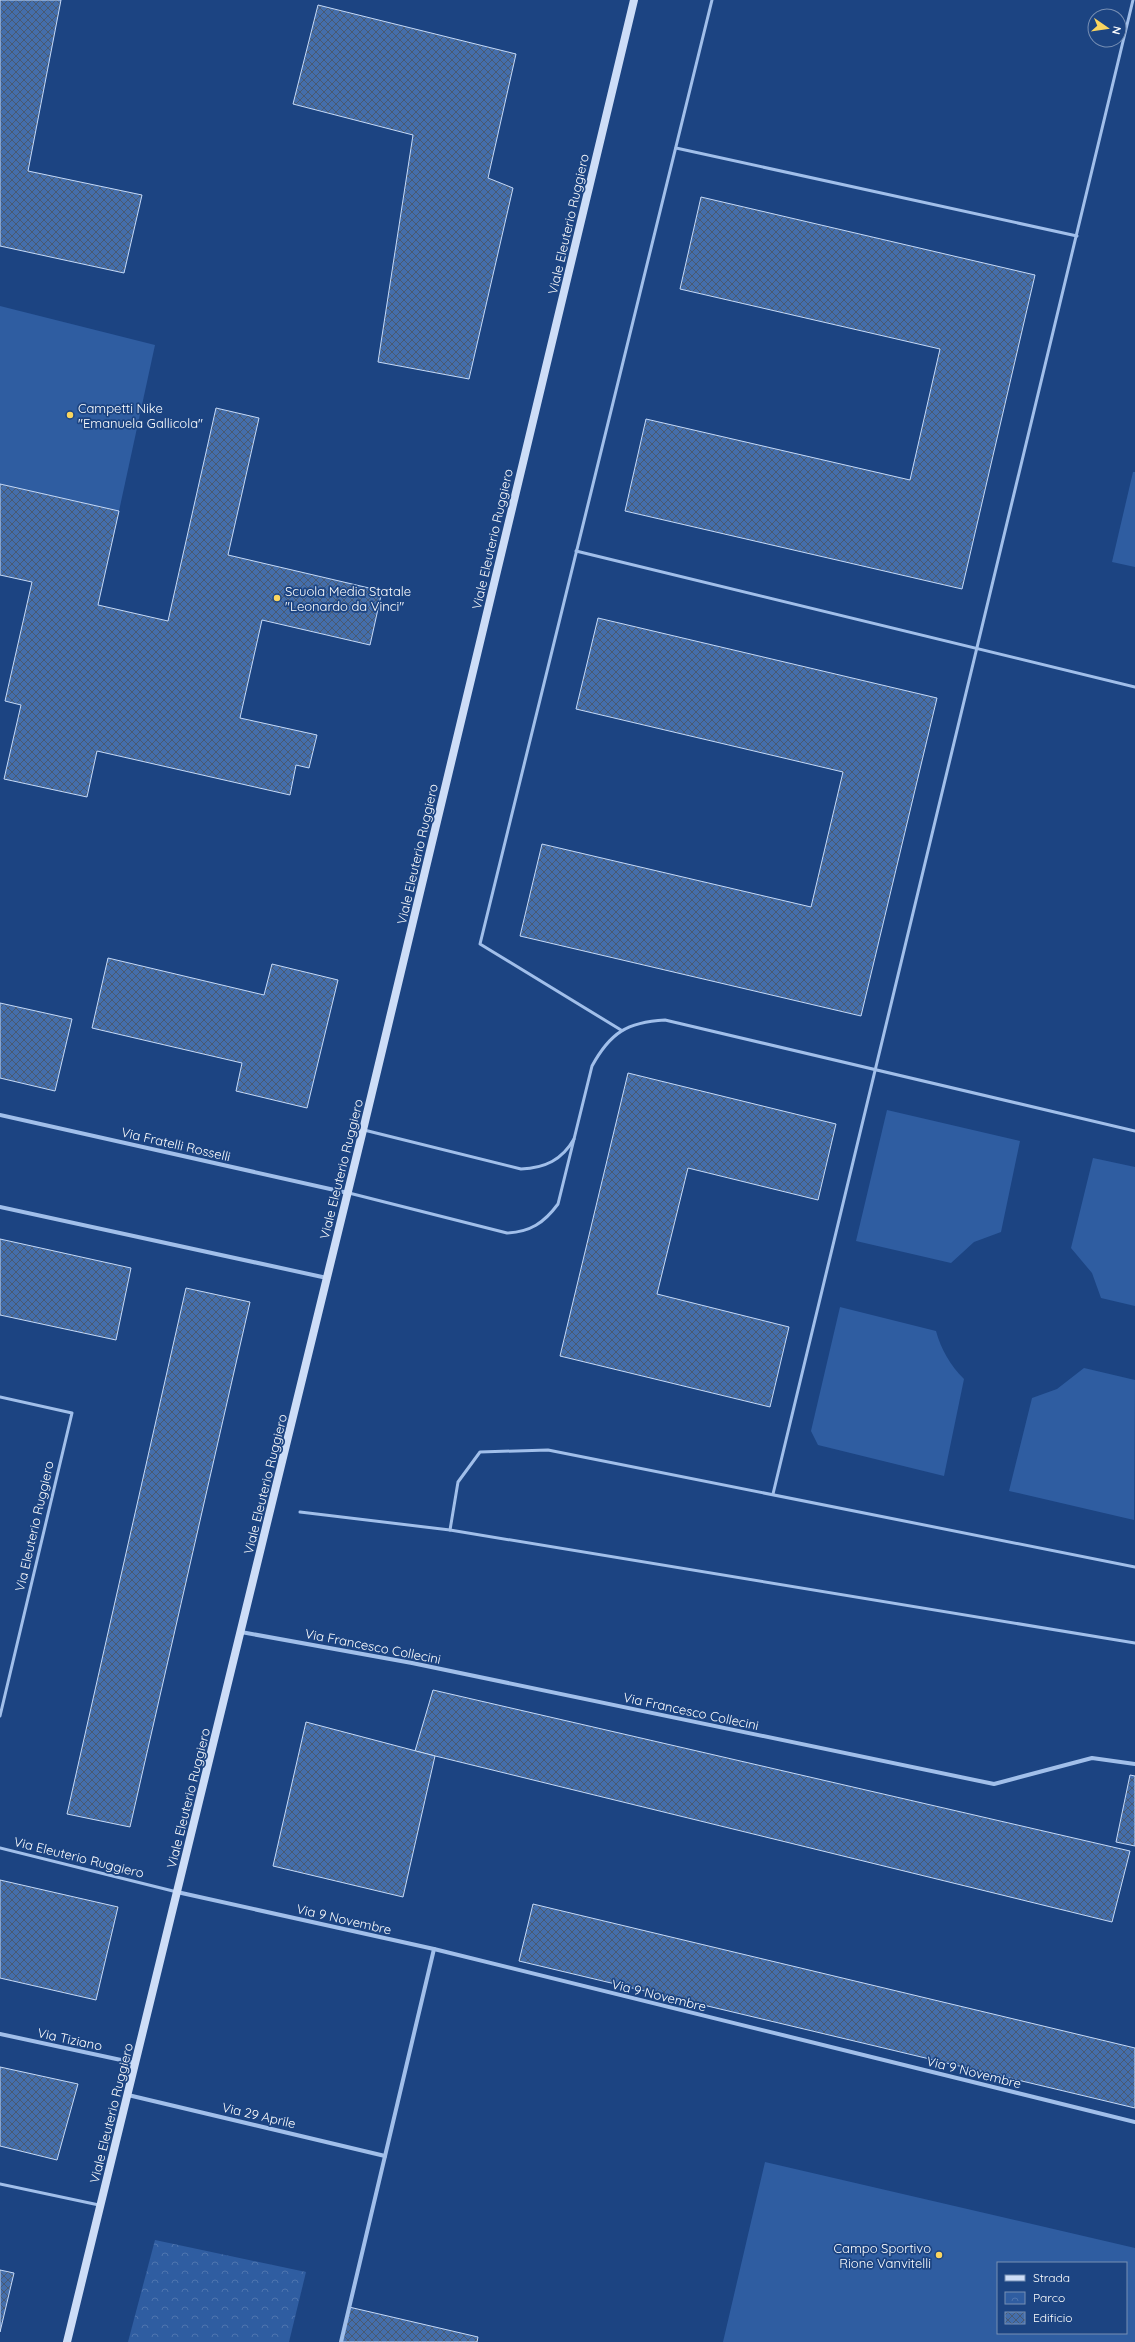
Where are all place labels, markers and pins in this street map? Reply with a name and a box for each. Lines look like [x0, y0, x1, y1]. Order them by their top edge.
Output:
place label: Campetti Nike "Emanuela Gallicola" [78, 400, 203, 431]
marker: Campetti Nike "Emanuela Gallicola" [65, 410, 75, 420]
place label: Scuola Media Statale "Leonardo da Vinci" [285, 583, 411, 614]
marker: Scuola Media Statale "Leonardo da Vinci" [272, 593, 282, 603]
place label: Campo Sportivo Rione Vanvitelli [834, 2240, 931, 2271]
marker: Campo Sportivo Rione Vanvitelli [934, 2250, 944, 2260]

